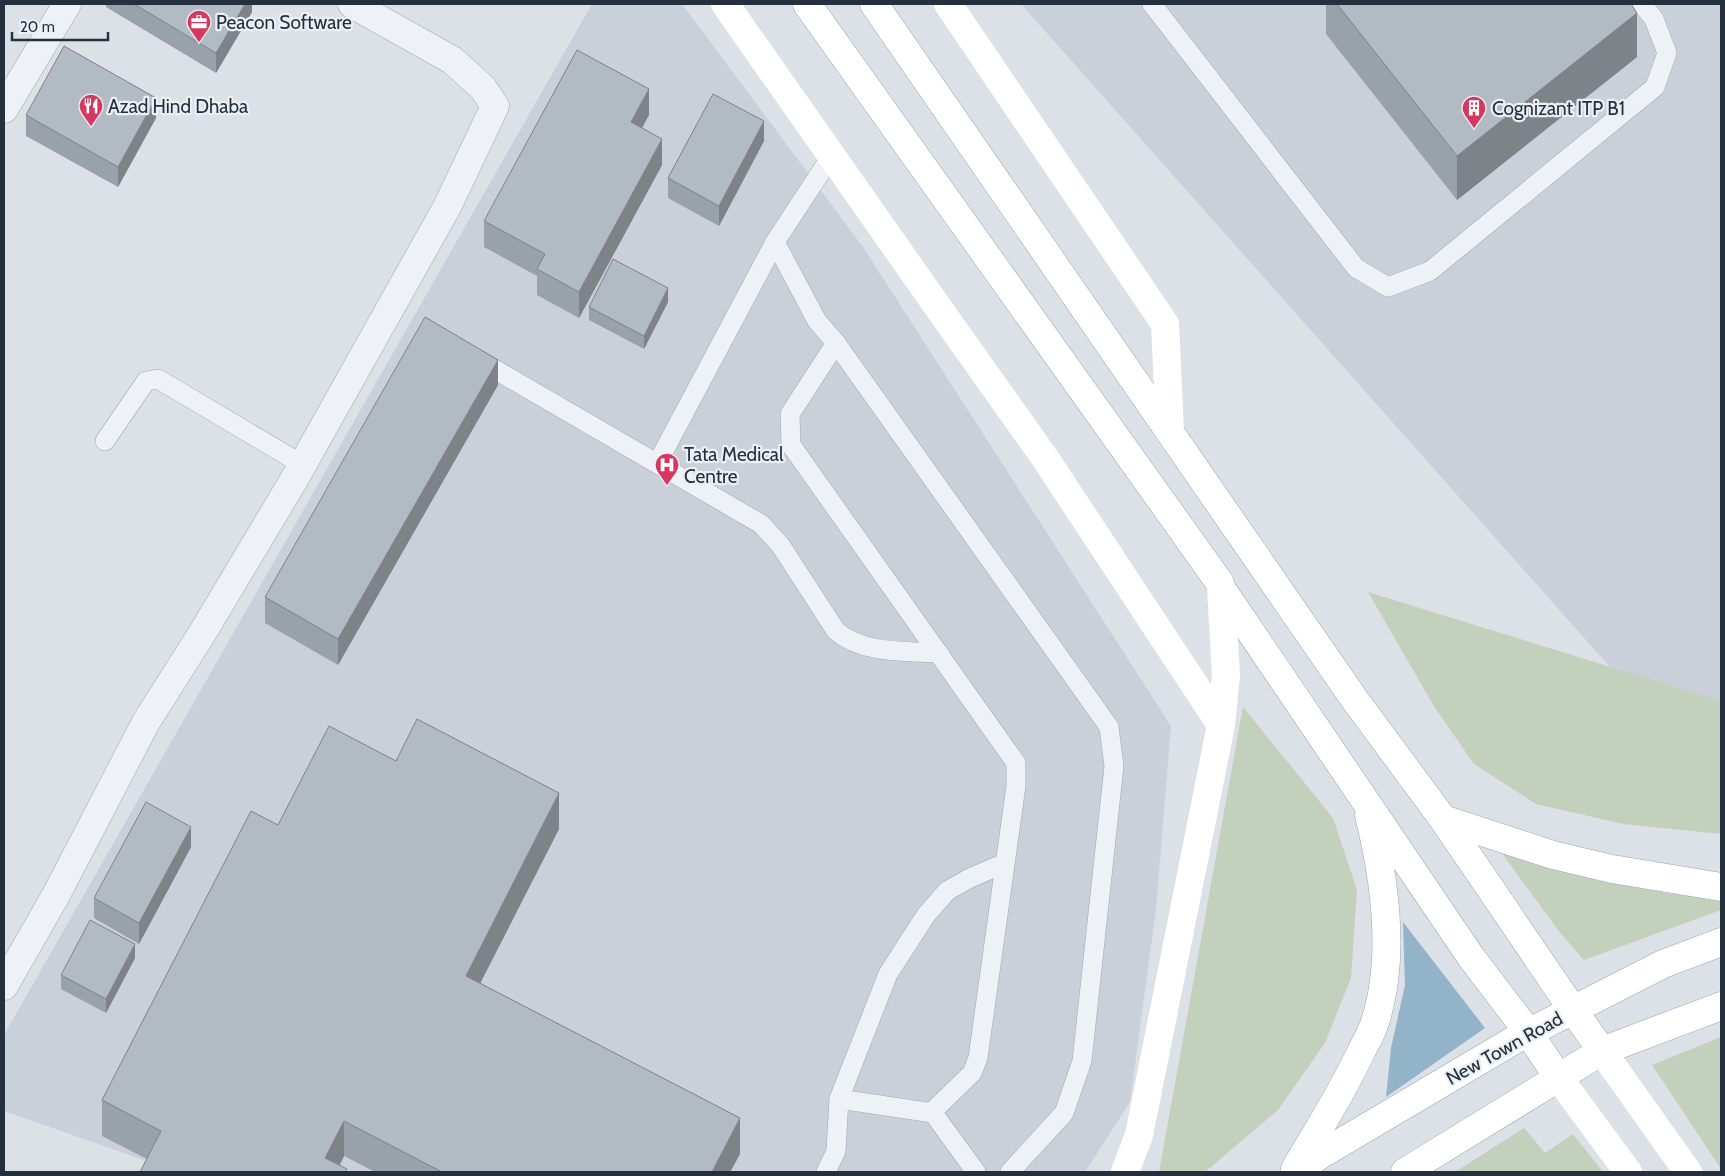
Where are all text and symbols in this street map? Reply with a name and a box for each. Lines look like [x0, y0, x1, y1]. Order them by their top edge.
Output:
office icon: Peacon Software [186, 9, 212, 43]
scale bar [12, 10, 109, 42]
place label: Peacon Software [216, 11, 352, 34]
text: 20 m [20, 18, 55, 36]
restaurant icon: Azad Hind Dhaba [78, 93, 104, 127]
place label: Azad Hind Dhaba [108, 95, 248, 118]
building icon: Cognizant ITP B1 [1461, 95, 1487, 129]
place label: Cognizant ITP B1 [1492, 97, 1625, 120]
place label: Tata Medical Centre [684, 443, 784, 488]
hospital icon: Tata Medical Centre [654, 452, 680, 486]
street label: New Town Road [1442, 1007, 1567, 1090]

